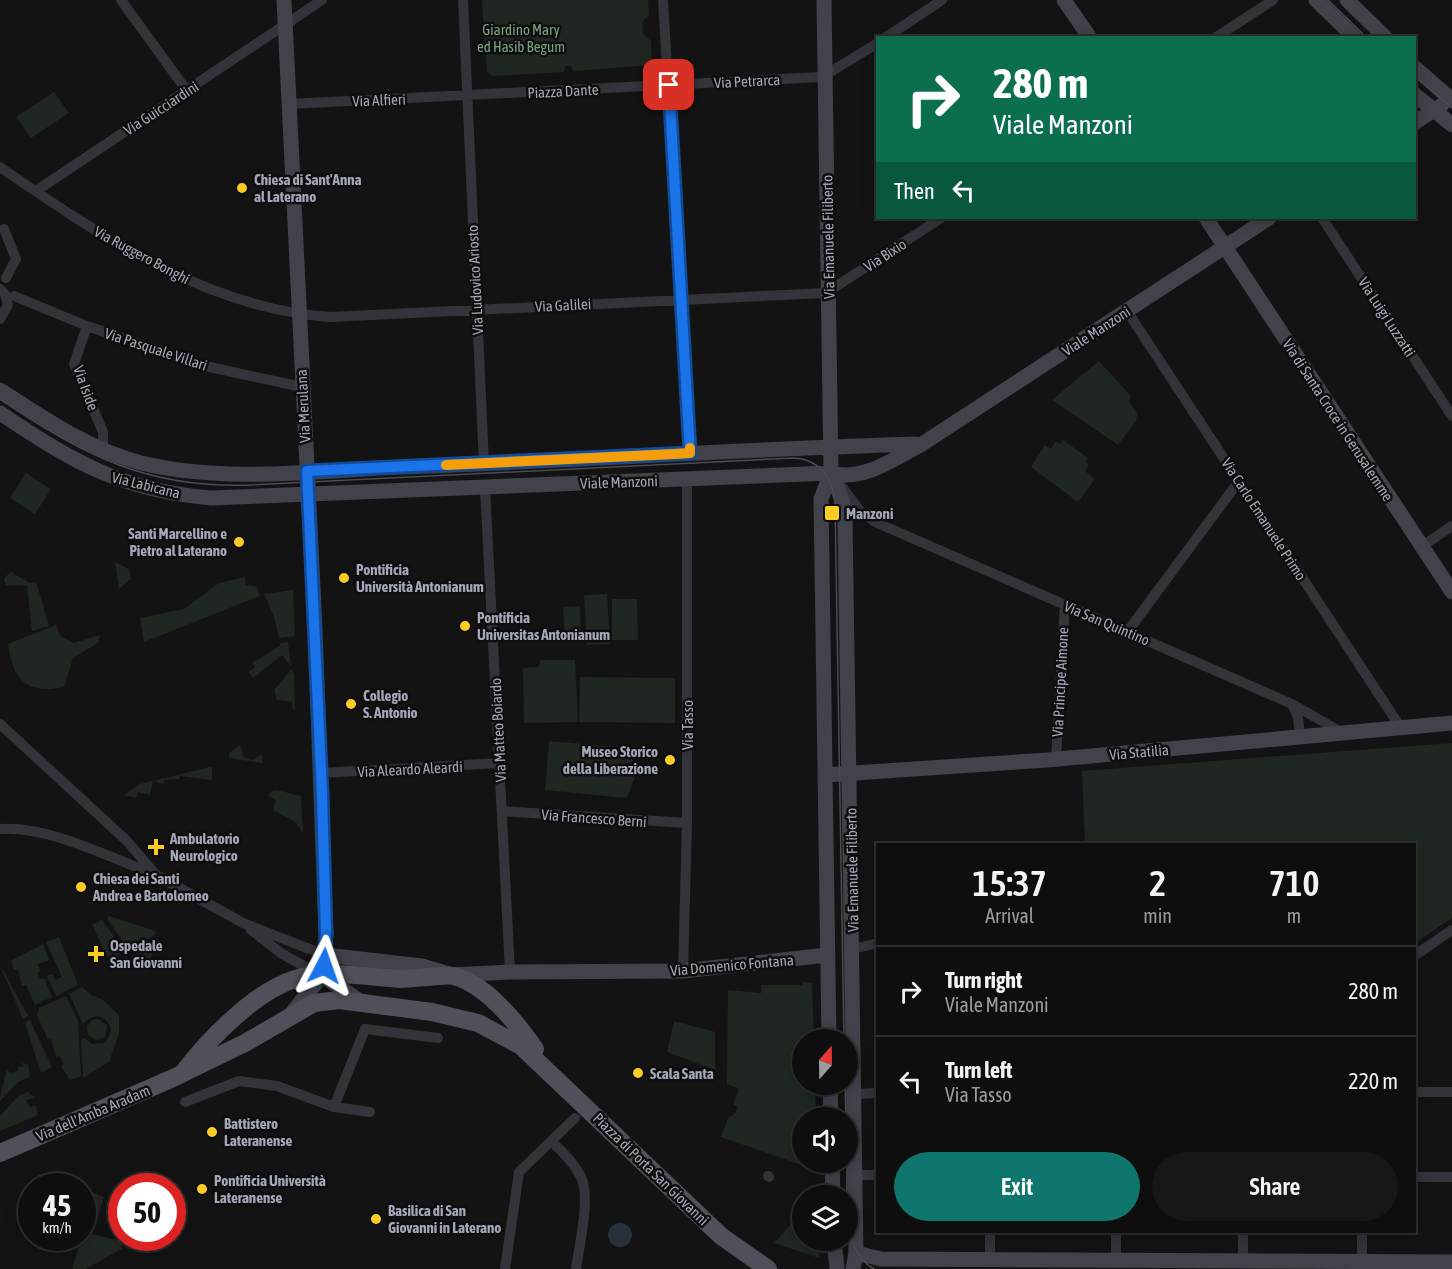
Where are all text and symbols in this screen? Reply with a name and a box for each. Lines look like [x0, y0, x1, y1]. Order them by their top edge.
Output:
park label: Giardino Mary ed Hasib Begum [477, 21, 565, 55]
pin [643, 59, 694, 110]
text: 280 m [993, 59, 1088, 107]
icon: right [894, 60, 972, 138]
icon: arrive [652, 68, 685, 101]
street label: Via Petrarca [713, 71, 781, 91]
street label: Via Guicciardini [120, 78, 202, 138]
street label: Piazza Dante [527, 81, 599, 101]
street label: Via Alfieri [352, 91, 406, 109]
text: Viale Manzoni [993, 109, 1133, 140]
place label: Chiesa di Sant'Anna al Laterano [254, 171, 361, 205]
icon: left [947, 174, 980, 207]
street label: Via Emanuele Filiberto [818, 175, 838, 299]
text: Then [894, 178, 935, 204]
marker: Chiesa di Sant'Anna al Laterano [235, 181, 249, 195]
street label: Via Ruggero Bonghi [91, 223, 193, 287]
street label: Via Ludovico Ariosto [464, 225, 486, 335]
street label: Via Bixio [861, 235, 909, 275]
street label: Via Luigi Luzzatti [1355, 274, 1419, 360]
street label: Via Galilei [534, 295, 592, 315]
street label: Viale Manzoni [1059, 303, 1133, 359]
street label: Via Pasquale Villari [103, 324, 209, 374]
street label: Via di Santa Croce in Gerusalemme [1279, 336, 1397, 504]
street label: Via Iside [70, 363, 102, 413]
street label: Via Merulana [293, 369, 313, 443]
street label: Via Carlo Emanuele Primo [1218, 455, 1310, 583]
street label: Via Labicana [110, 468, 182, 502]
street label: Viale Manzoni [580, 472, 658, 492]
marker: Manzoni [823, 504, 841, 522]
place label: Manzoni [846, 505, 893, 522]
place label: Santi Marcellino e Pietro al Laterano [128, 525, 227, 559]
marker: Santi Marcellino e Pietro al Laterano [232, 535, 246, 549]
place label: Pontificia Università Antonianum [356, 561, 484, 595]
marker: Pontificia Università Antonianum [337, 571, 351, 585]
street label: Via San Quintino [1062, 597, 1152, 649]
place label: Pontificia Universitas Antonianum [477, 609, 610, 643]
marker: Pontificia Universitas Antonianum [458, 619, 472, 633]
street label: Via Principe Aimone [1049, 626, 1071, 737]
street label: Via Matteo Boiardo [487, 677, 509, 783]
place label: Collegio S. Antonio [363, 687, 418, 721]
marker: Collegio S. Antonio [344, 697, 358, 711]
street label: Via Tasso [679, 700, 696, 750]
street label: Via Statilia [1109, 741, 1169, 763]
place label: Museo Storico della Liberazione [563, 743, 658, 777]
marker: Museo Storico della Liberazione [663, 753, 677, 767]
street label: Via Aleardo Aleardi [357, 758, 463, 780]
street label: Via Francesco Berni [541, 806, 647, 830]
street label: Via Emanuele Filiberto [842, 808, 862, 932]
place label: Ambulatorio Neurologico [169, 830, 240, 864]
marker: Ambulatorio Neurologico [147, 838, 165, 856]
text: 15:37 [973, 862, 1047, 904]
text: 2 [1149, 862, 1166, 904]
text: 710 [1269, 862, 1319, 904]
place label: Chiesa dei Santi Andrea e Bartolomeo [92, 870, 209, 904]
marker: Chiesa dei Santi Andrea e Bartolomeo [74, 880, 88, 894]
text: Arrival [985, 904, 1034, 927]
text: min [1143, 904, 1172, 927]
text: m [1287, 904, 1301, 927]
position arrow [292, 934, 356, 998]
place label: Ospedale San Giovanni [110, 937, 182, 971]
marker: Ospedale San Giovanni [87, 945, 105, 963]
street label: Via Domenico Fontana [670, 951, 794, 979]
text: Turn right [945, 967, 1022, 993]
icon: right [894, 975, 927, 1008]
text: 280 m [1348, 978, 1398, 1004]
text: Viale Manzoni [945, 993, 1049, 1016]
north arrow [792, 1029, 858, 1095]
map controls [792, 1029, 858, 1251]
text: Turn left [945, 1057, 1012, 1083]
place label: Scala Santa [650, 1065, 714, 1082]
icon: left [894, 1065, 927, 1098]
marker: Scala Santa [631, 1066, 645, 1080]
text: 220 m [1348, 1068, 1398, 1094]
street label: Via dell'Amba Aradam [34, 1081, 152, 1145]
text: Via Tasso [945, 1083, 1012, 1106]
button: sound [792, 1107, 858, 1173]
street label: Piazza di Porta San Giovanni [590, 1109, 712, 1229]
place label: Battistero Lateranense [224, 1115, 293, 1149]
marker: Battistero Lateranense [205, 1125, 219, 1139]
button: Exit [894, 1152, 1140, 1221]
button: Share [1152, 1152, 1398, 1221]
place label: Pontificia Università Lateranense [214, 1172, 326, 1206]
speed limit sign: 50 [108, 1173, 186, 1251]
marker: Pontificia Università Lateranense [195, 1182, 209, 1196]
button: layers [792, 1185, 858, 1251]
text: 45 [43, 1188, 71, 1222]
place label: Basilica di San Giovanni in Laterano [388, 1202, 501, 1236]
marker: Basilica di San Giovanni in Laterano [369, 1212, 383, 1226]
text: km/h [42, 1219, 72, 1236]

